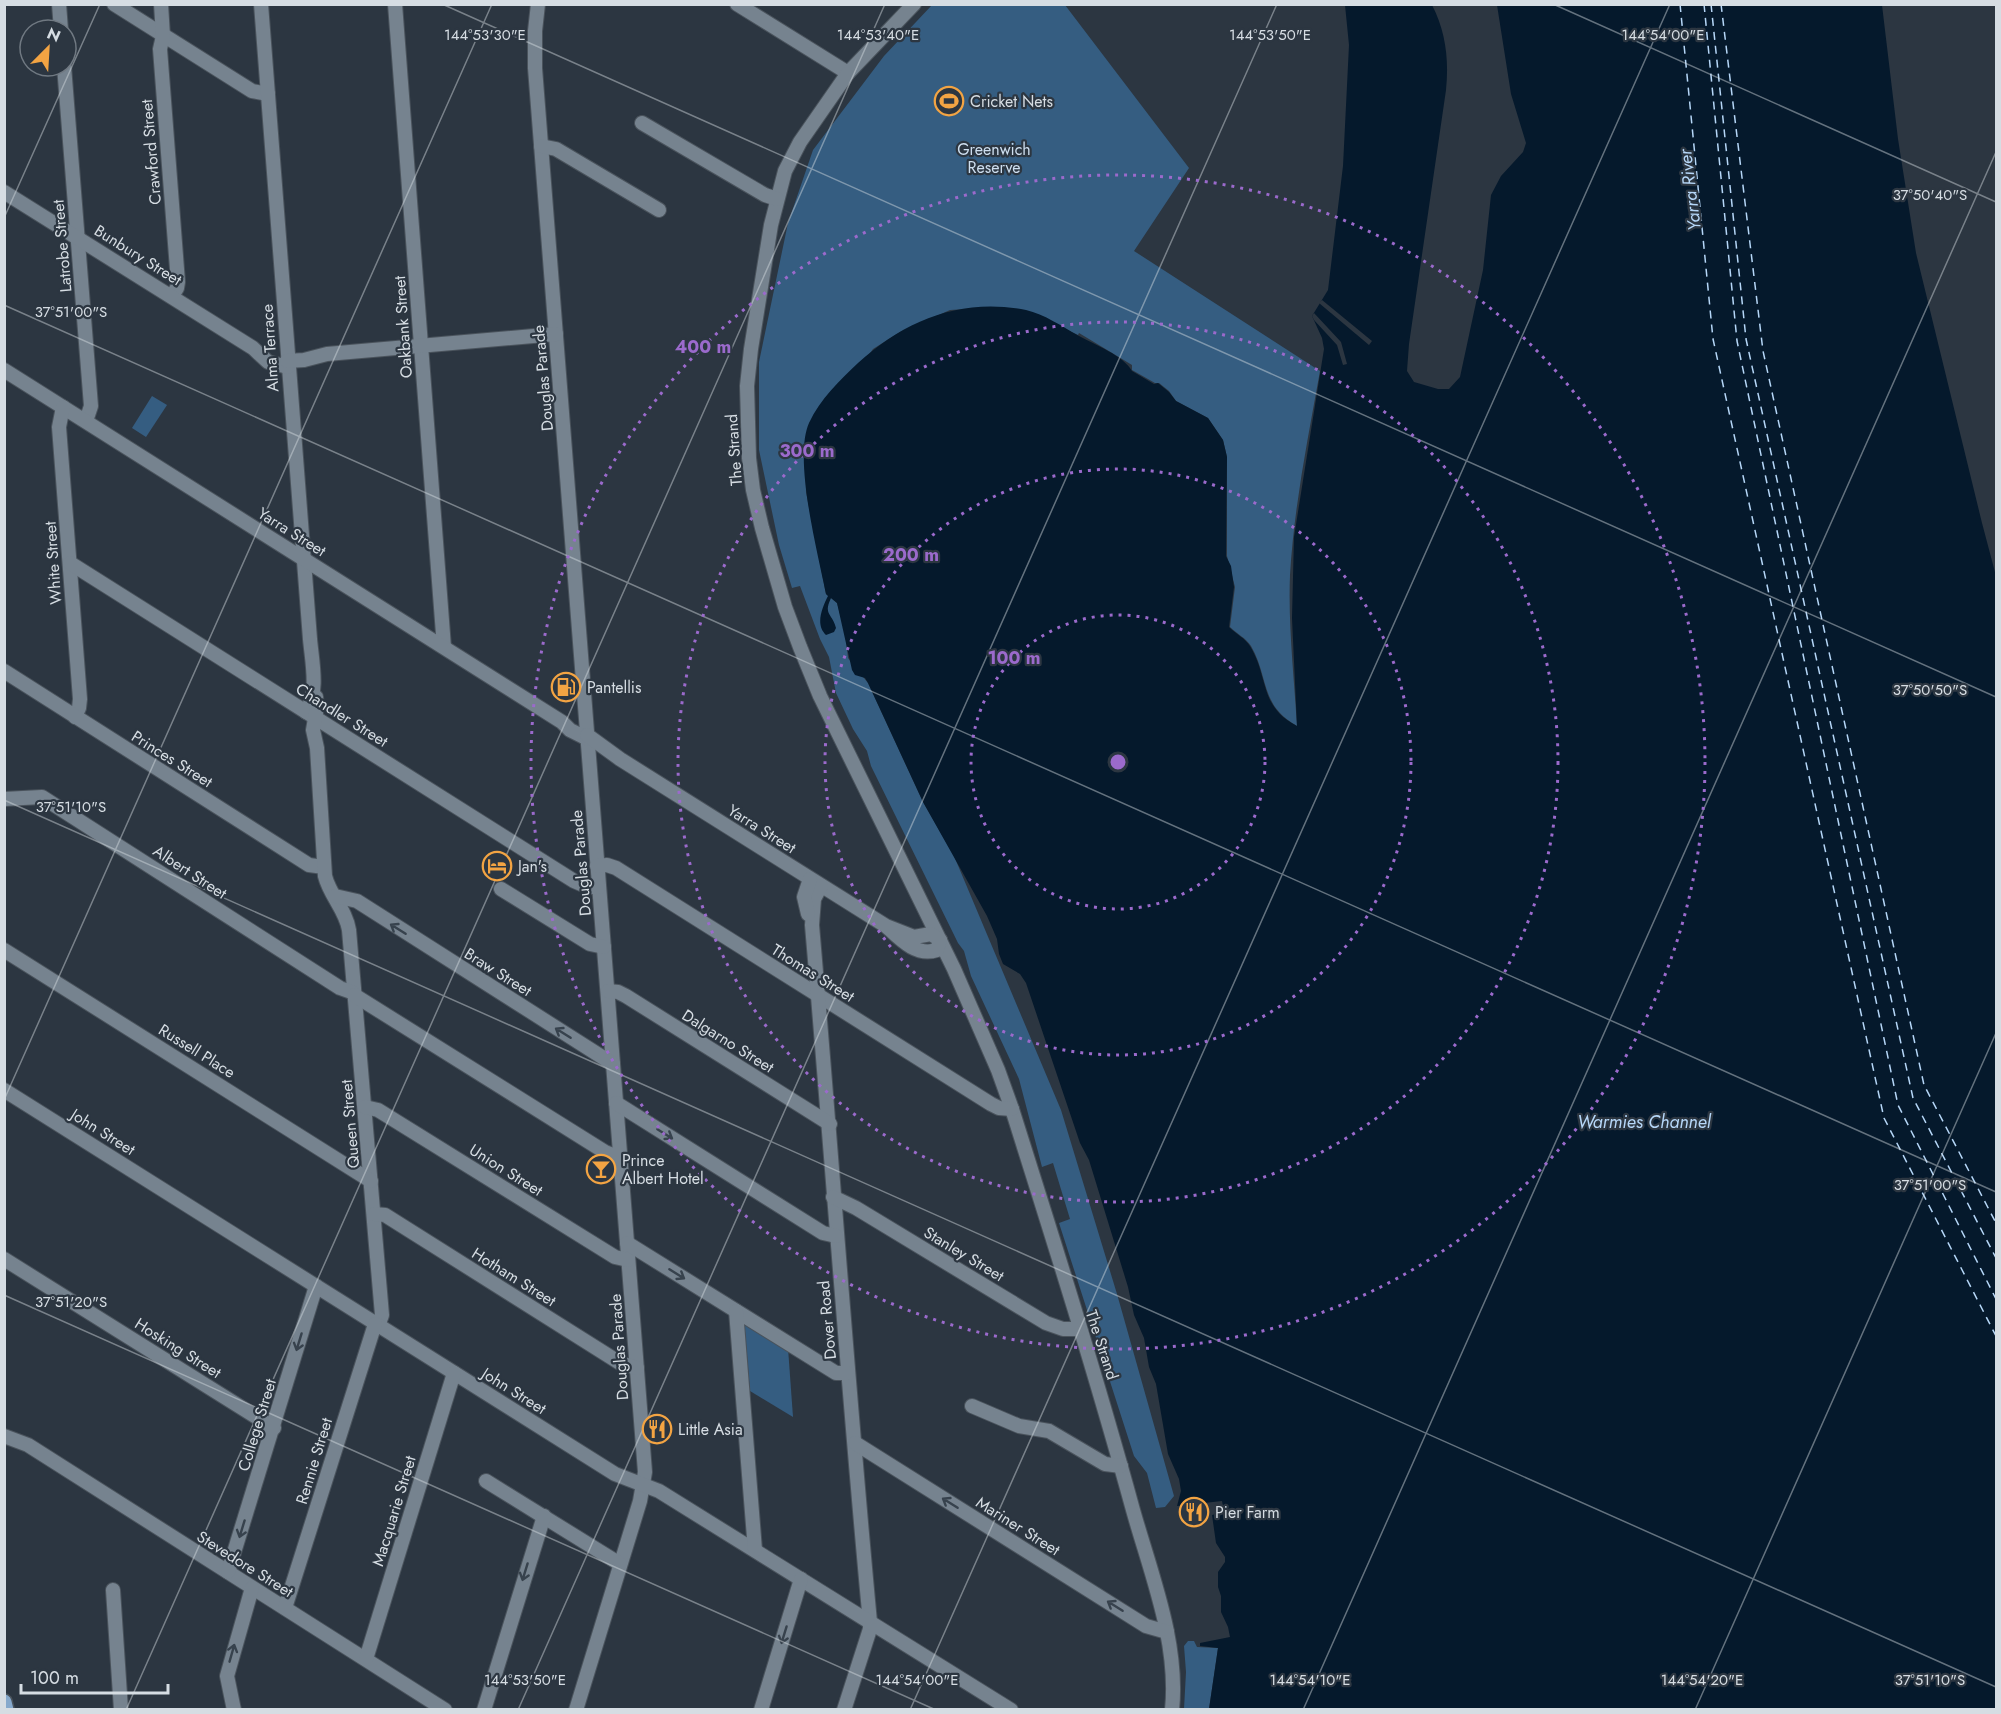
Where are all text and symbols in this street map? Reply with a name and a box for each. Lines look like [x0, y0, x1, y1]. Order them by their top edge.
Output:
north arrow [18, 18, 78, 78]
text: N [43, 22, 64, 48]
text: 144°53'30"E [444, 24, 526, 46]
text: 144°53'40"E [837, 24, 919, 46]
text: 144°53'50"E [1229, 24, 1311, 46]
text: 144°54'00"E [1621, 24, 1705, 46]
sports icon: Cricket Nets [933, 85, 965, 117]
place label: Cricket Nets [970, 90, 1053, 113]
street label: Crawford Street [135, 98, 167, 206]
park label: Greenwich Reserve [957, 138, 1031, 179]
water label: Yarra River [1672, 147, 1708, 232]
text: 37°50'40"S [1893, 184, 1967, 206]
street label: Latrobe Street [46, 198, 78, 293]
street label: Bunbury Street [90, 219, 186, 291]
street label: Oakbank Street [388, 275, 418, 379]
text: 37°51'00"S [35, 301, 107, 323]
street label: Alma Terrace [255, 303, 285, 393]
street label: Douglas Parade [527, 324, 559, 432]
text: 400 m [675, 334, 731, 360]
street label: The Strand [720, 413, 748, 487]
text: 300 m [779, 438, 835, 464]
street label: Yarra Street [253, 502, 331, 562]
street label: White Street [39, 520, 67, 605]
text: 200 m [883, 542, 939, 568]
text: 100 m [987, 645, 1041, 671]
fuel station icon: Pantellis [550, 671, 582, 703]
place label: Pantellis [587, 676, 641, 699]
street label: Chandler Street [291, 677, 393, 753]
text: 37°50'50"S [1893, 679, 1967, 701]
street label: Princes Street [127, 725, 217, 793]
centre of rings [1108, 752, 1128, 772]
text: 37°51'10"S [36, 796, 106, 818]
street label: Yarra Street [723, 799, 801, 859]
street label: Douglas Parade [565, 809, 597, 917]
street label: Albert Street [149, 840, 232, 905]
hotel icon: Jan's [481, 850, 513, 882]
place label: Jan's [516, 855, 547, 878]
one-way arrow [390, 923, 407, 935]
street label: Thomas Street [767, 938, 859, 1008]
street label: Braw Street [460, 942, 536, 1002]
street label: Dalgarno Street [678, 1004, 779, 1079]
street label: Russell Place [154, 1018, 240, 1084]
one-way arrow [555, 1026, 572, 1038]
street label: Queen Street [335, 1079, 365, 1169]
street label: John Street [65, 1102, 140, 1161]
water label: Warmies Channel [1577, 1109, 1712, 1135]
one-way arrow [656, 1128, 673, 1140]
street label: Union Street [465, 1138, 547, 1202]
place label: Prince Albert Hotel [622, 1149, 704, 1190]
bar icon: Prince Albert Hotel [585, 1153, 617, 1185]
text: 37°51'00"S [1894, 1174, 1966, 1196]
street label: Stanley Street [919, 1221, 1009, 1287]
street label: Hotham Street [467, 1242, 561, 1312]
one-way arrow [668, 1268, 685, 1280]
street label: Dover Road [812, 1280, 842, 1360]
text: 37°51'20"S [35, 1291, 107, 1313]
street label: Douglas Parade [604, 1293, 634, 1401]
street label: The Strand [1080, 1307, 1124, 1383]
street label: Hosking Street [130, 1312, 226, 1384]
one-way arrow [293, 1332, 304, 1351]
street label: John Street [476, 1361, 551, 1420]
street label: College Street [232, 1376, 282, 1474]
restaurant icon: Little Asia [641, 1413, 673, 1445]
street label: Rennie Street [290, 1415, 338, 1507]
place label: Little Asia [678, 1418, 743, 1441]
street label: Macquarie Street [366, 1453, 422, 1569]
street label: Mariner Street [971, 1491, 1065, 1561]
one-way arrow [941, 1496, 958, 1509]
restaurant icon: Pier Farm [1178, 1496, 1210, 1528]
place label: Pier Farm [1215, 1501, 1280, 1524]
one-way arrow [236, 1519, 247, 1538]
street label: Stevedore Street [192, 1525, 298, 1603]
one-way arrow [519, 1562, 530, 1581]
one-way arrow [1107, 1600, 1124, 1612]
one-way arrow [778, 1625, 789, 1644]
one-way arrow [227, 1643, 239, 1662]
scale bar [21, 1657, 168, 1695]
text: 100 m [30, 1665, 79, 1691]
text: 144°53'50"E [484, 1669, 566, 1691]
text: 144°54'00"E [875, 1669, 959, 1691]
text: 144°54'10"E [1270, 1669, 1350, 1691]
text: 144°54'20"E [1661, 1669, 1743, 1691]
text: 37°51'10"S [1895, 1669, 1965, 1691]

